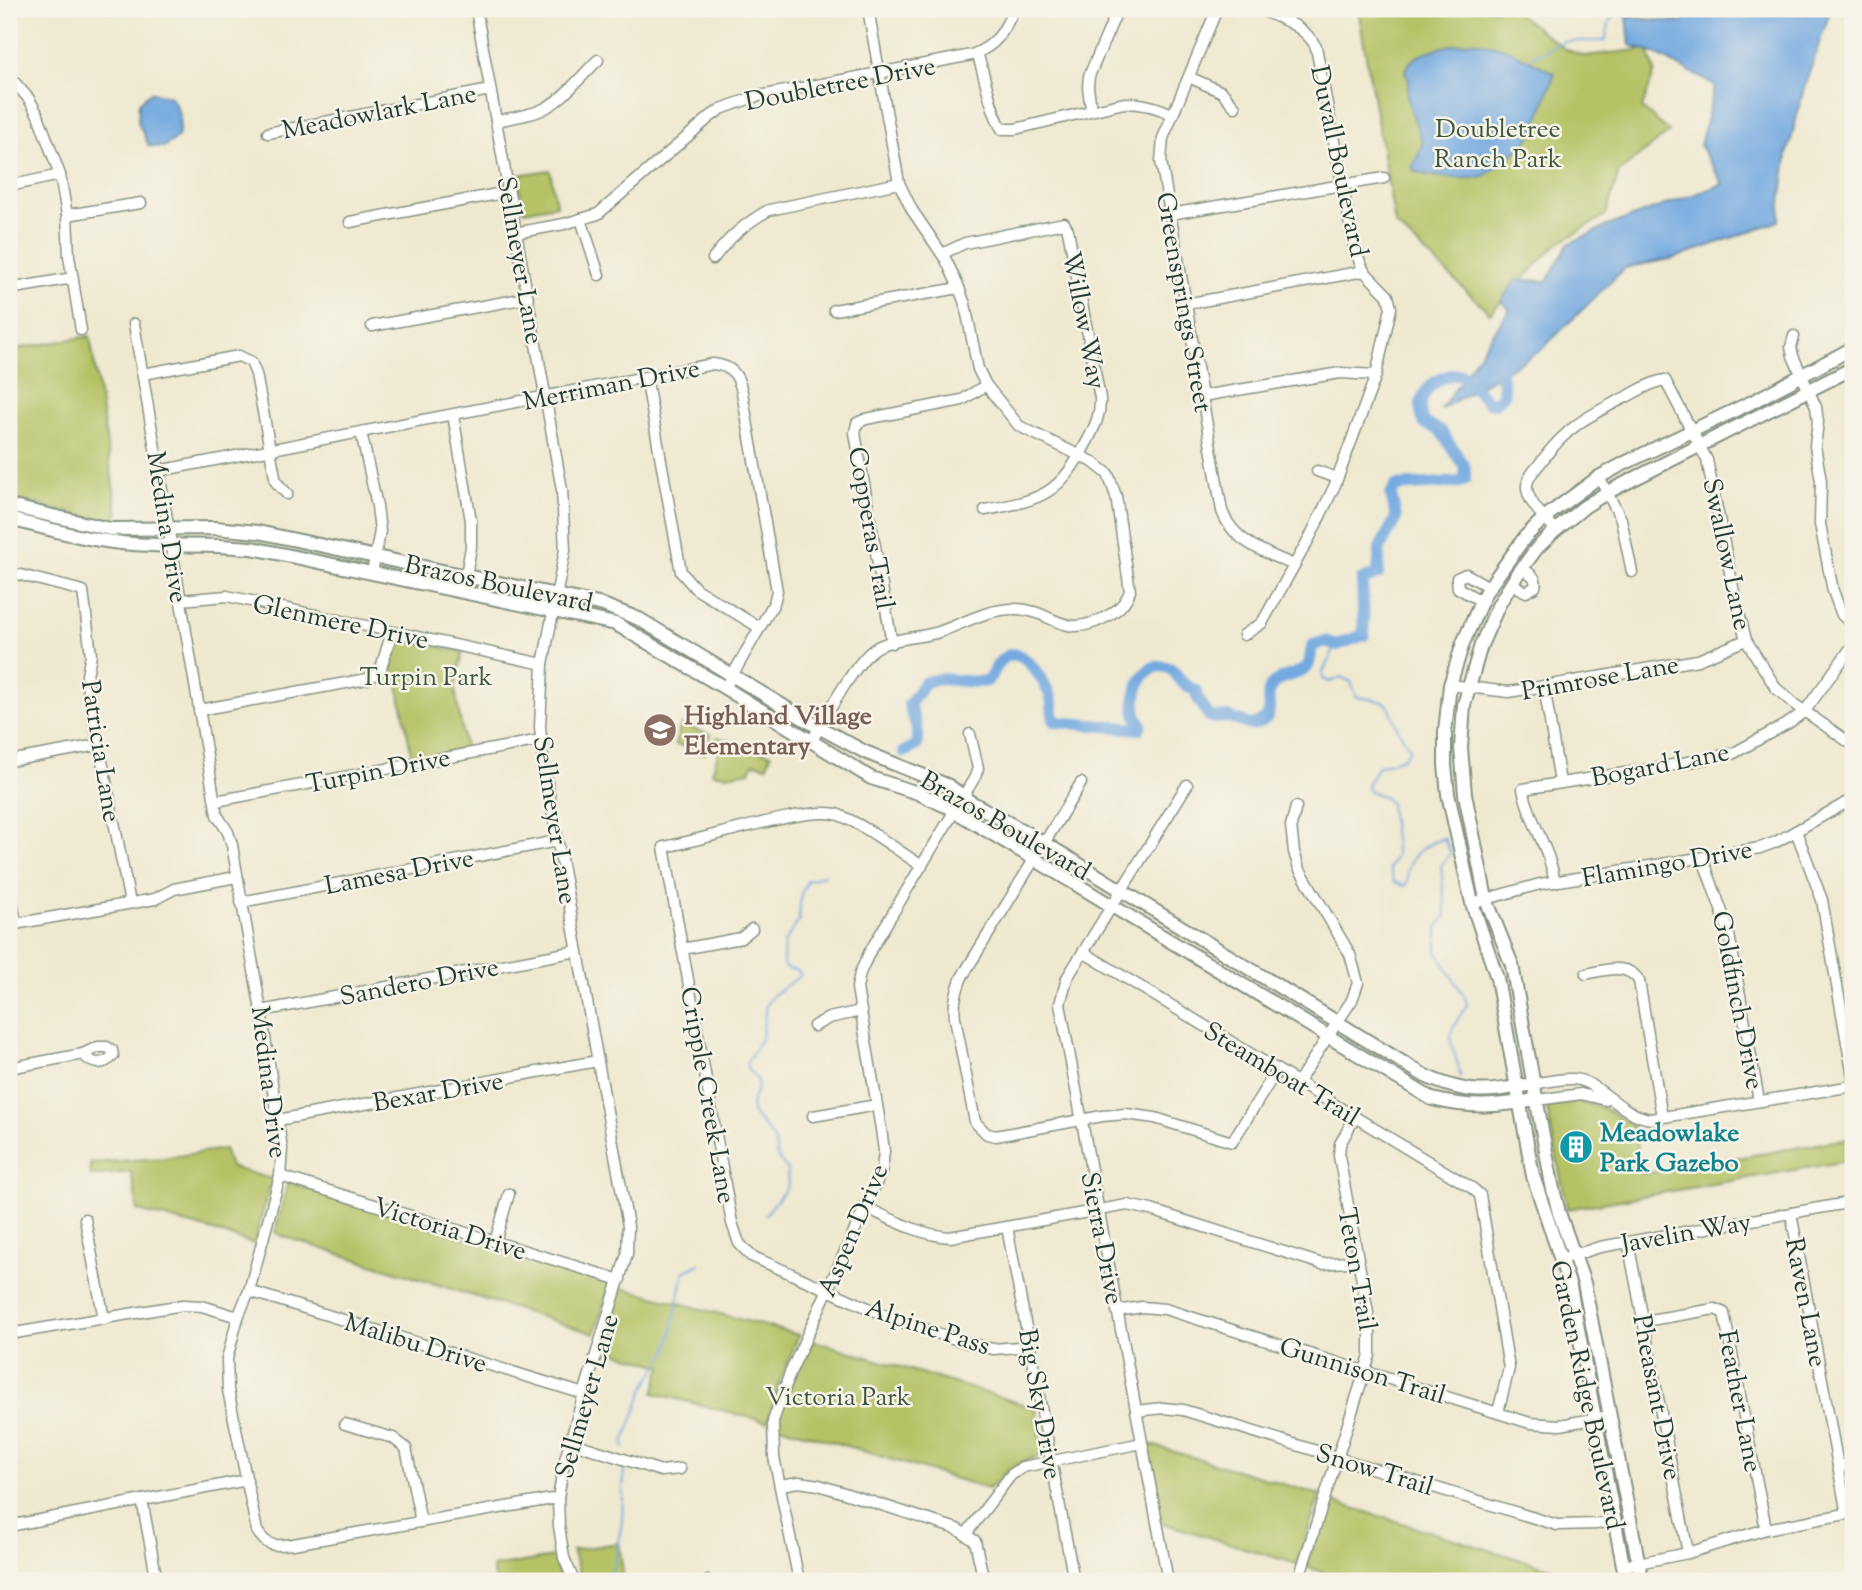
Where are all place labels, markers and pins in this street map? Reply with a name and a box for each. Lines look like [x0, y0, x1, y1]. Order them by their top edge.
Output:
place label: Highland Village Elementary [684, 699, 872, 766]
school or university icon: Highland Village Elementary [641, 711, 679, 749]
place label: Meadowlake Park Gazebo [1600, 1116, 1740, 1183]
building icon: Meadowlake Park Gazebo [1557, 1128, 1595, 1166]

